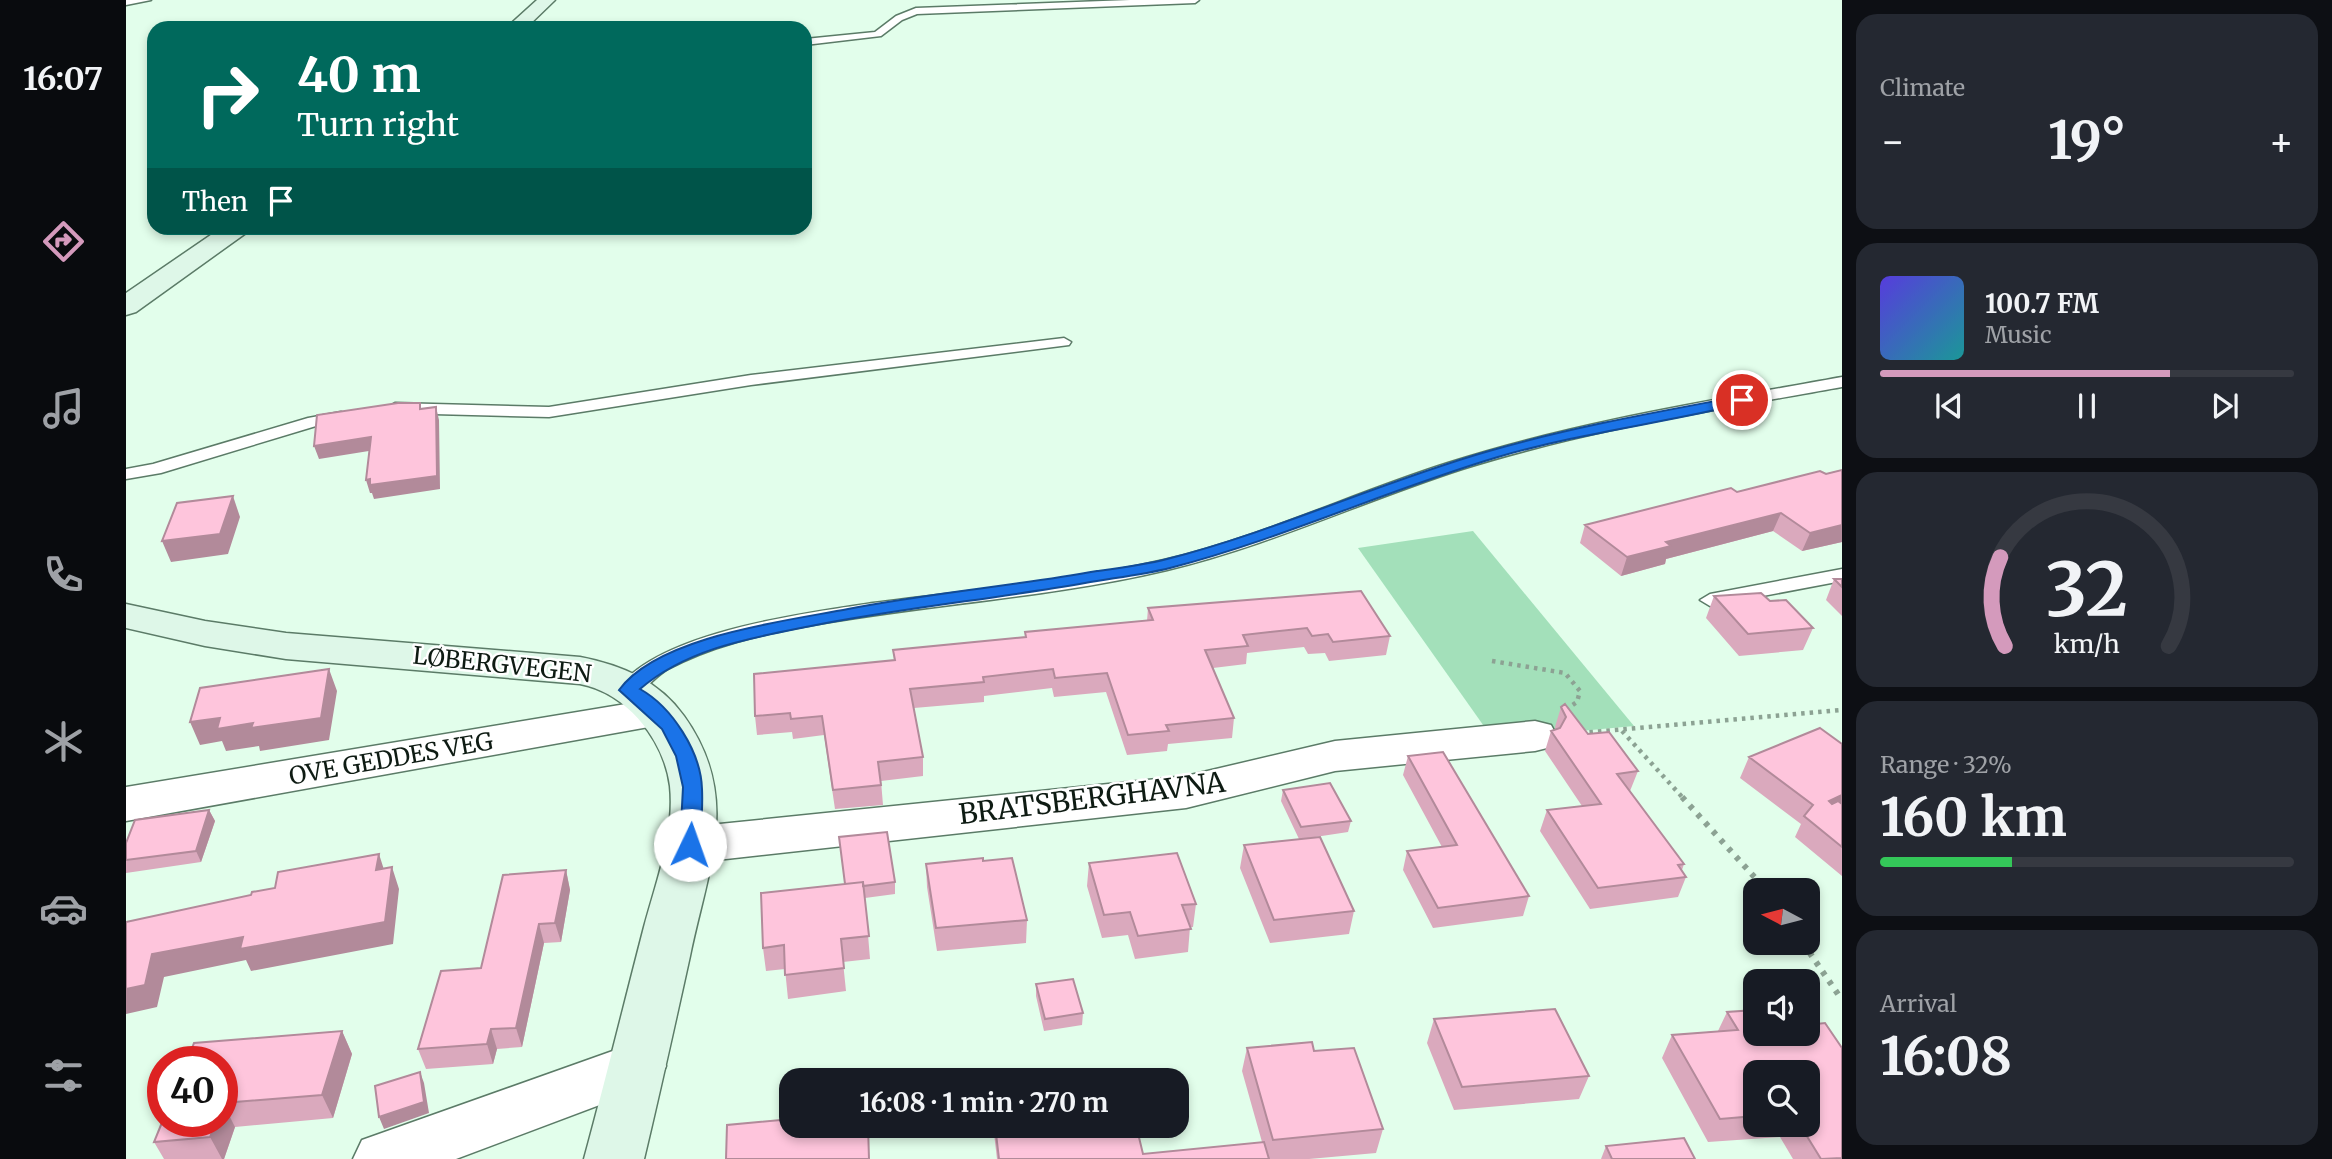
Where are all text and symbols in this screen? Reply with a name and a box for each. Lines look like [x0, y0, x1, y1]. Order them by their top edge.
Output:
text: 40 m [297, 44, 421, 105]
icon: right [182, 49, 273, 140]
text: 16:07 [23, 59, 103, 99]
text: Climate [1880, 73, 1965, 102]
text: Turn right [297, 105, 459, 145]
text: 19° [2048, 108, 2126, 173]
text: − [1880, 118, 1905, 165]
text: + [2269, 118, 2294, 165]
icon: arrive [262, 182, 300, 220]
text: Then [182, 185, 248, 218]
icon: directions [39, 217, 88, 266]
text: 100.7 FM [1985, 287, 2099, 320]
text: Music [1985, 320, 2052, 349]
pin [1712, 370, 1772, 430]
icon: arrive [1723, 381, 1761, 419]
icon: music [39, 384, 88, 433]
icon: previous [1930, 387, 1968, 425]
icon: pause [2068, 387, 2106, 425]
icon: next [2206, 387, 2244, 425]
text: 32 [2046, 544, 2128, 636]
icon: phone [39, 550, 88, 599]
text: km/h [2054, 627, 2120, 659]
street label: LØBERGVEGEN [411, 640, 593, 689]
icon: climate [39, 717, 88, 766]
street label: OVE GEDDES VEG [287, 725, 496, 792]
text: Range · 32% [1880, 750, 2012, 779]
street label: BRATSBERGHAVNA [957, 764, 1228, 832]
text: 160 km [1880, 785, 2067, 850]
position arrow [653, 808, 727, 882]
north arrow [1743, 878, 1820, 956]
map controls [1743, 878, 1820, 1137]
icon: car [39, 884, 88, 933]
button: sound [1743, 969, 1820, 1046]
text: Arrival [1880, 989, 1957, 1018]
text: 16:08 [1880, 1024, 2012, 1089]
speed limit sign: 40 [147, 1046, 238, 1137]
icon: filters [39, 1051, 88, 1100]
button: search [1743, 1060, 1820, 1137]
text: 16:08 · 1 min · 270 m [860, 1086, 1108, 1119]

